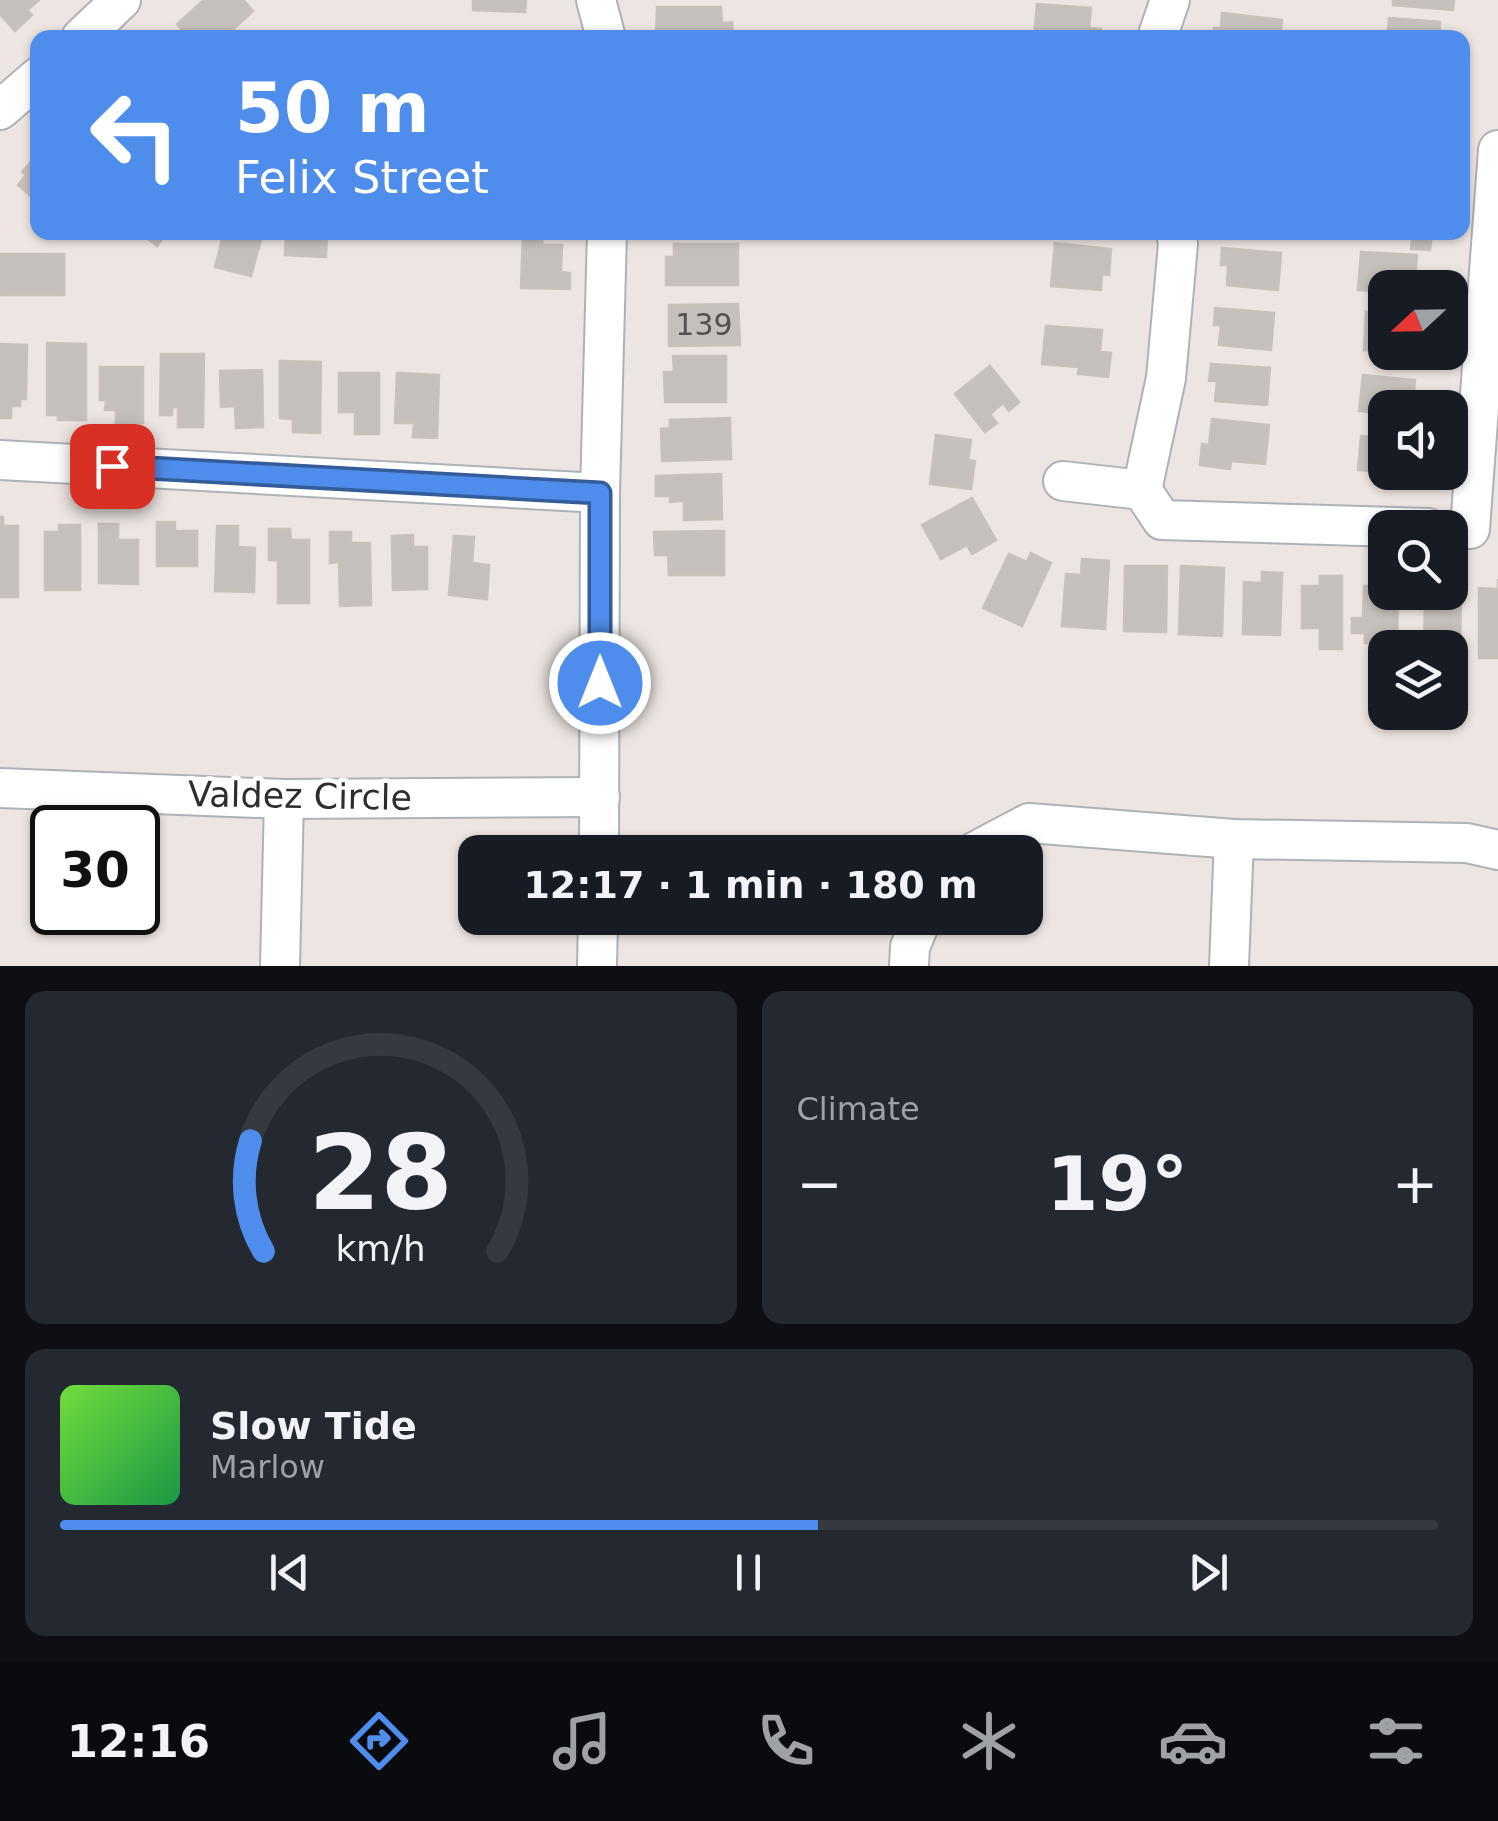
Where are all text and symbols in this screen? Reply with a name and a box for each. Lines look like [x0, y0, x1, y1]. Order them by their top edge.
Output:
text: 50 m [235, 67, 430, 149]
icon: left [70, 70, 200, 200]
text: Felix Street [235, 151, 489, 204]
north arrow [1368, 270, 1468, 370]
map controls [1368, 270, 1468, 730]
house number: 139 [675, 307, 733, 342]
button: sound [1368, 390, 1468, 490]
pin [70, 424, 155, 509]
icon: arrive [85, 439, 140, 494]
button: search [1368, 510, 1468, 610]
button: layers [1368, 630, 1468, 730]
position arrow [548, 631, 652, 735]
street label: Valdez Circle [188, 774, 412, 818]
speed limit sign: 30 [30, 805, 160, 935]
text: 12:17 · 1 min · 180 m [523, 863, 978, 907]
text: Climate [797, 1090, 920, 1128]
text: 28 [308, 1112, 453, 1234]
text: 19° [1046, 1140, 1188, 1228]
text: − [797, 1152, 843, 1216]
text: + [1392, 1152, 1438, 1216]
text: km/h [336, 1228, 426, 1269]
text: Slow Tide [210, 1404, 417, 1448]
text: Marlow [210, 1448, 325, 1486]
icon: previous [262, 1545, 317, 1600]
icon: pause [721, 1545, 776, 1600]
icon: next [1181, 1545, 1236, 1600]
icon: directions [344, 1706, 414, 1776]
icon: music [547, 1706, 617, 1776]
icon: phone [751, 1706, 821, 1776]
icon: climate [954, 1706, 1024, 1776]
icon: car [1158, 1706, 1228, 1776]
icon: filters [1361, 1706, 1431, 1776]
text: 12:16 [67, 1715, 210, 1768]

